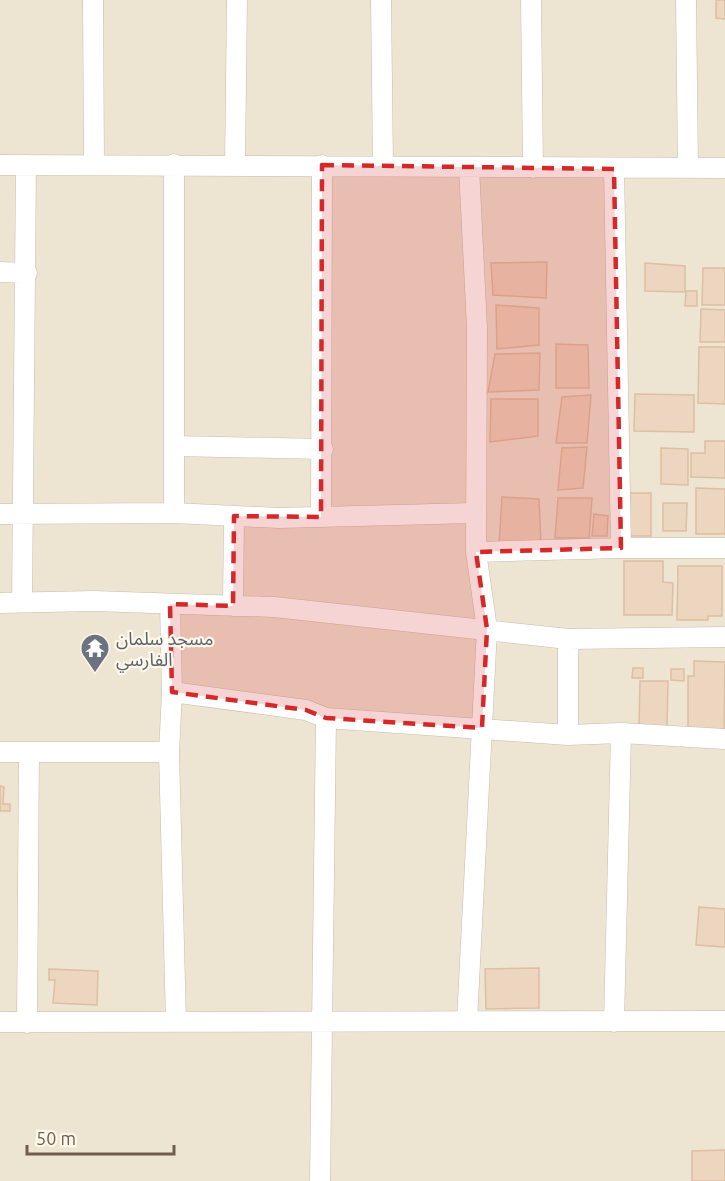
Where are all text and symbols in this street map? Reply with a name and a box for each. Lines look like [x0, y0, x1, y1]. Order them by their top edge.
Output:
place label: مسجد سلمان الفارسي [116, 628, 213, 673]
temple icon: مسجد سلمان الفارسي [79, 632, 111, 674]
scale bar [27, 1118, 174, 1156]
text: 50 m [36, 1128, 76, 1148]

